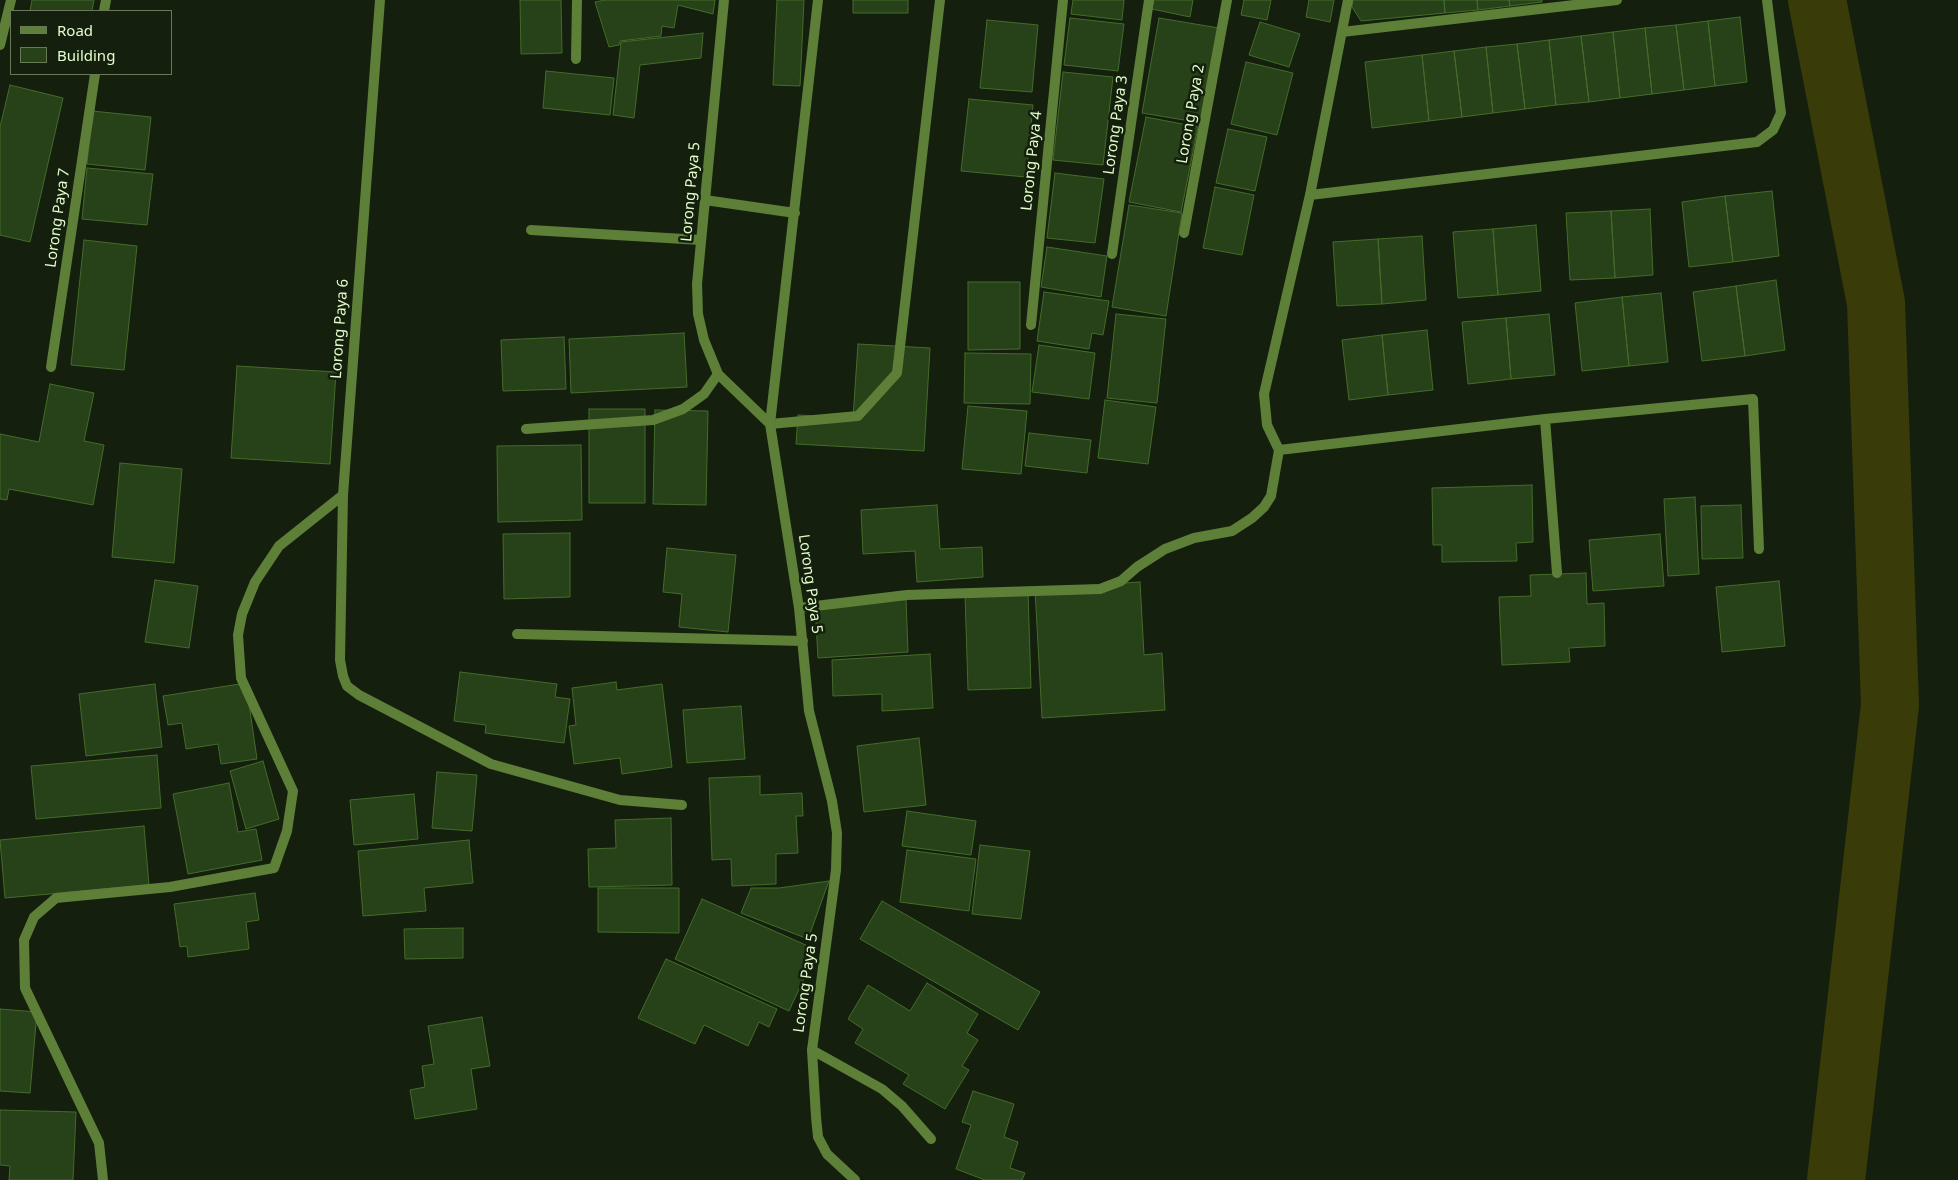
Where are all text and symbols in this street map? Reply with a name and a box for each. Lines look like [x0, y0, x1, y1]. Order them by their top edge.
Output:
legend [10, 10, 172, 75]
text: Road [57, 20, 93, 40]
text: Building [57, 45, 115, 65]
street label: Lorong Paya 2 [1173, 63, 1209, 165]
street label: Lorong Paya 3 [1100, 74, 1132, 176]
street label: Lorong Paya 4 [1018, 110, 1046, 212]
street label: Lorong Paya 5 [678, 141, 704, 243]
street label: Lorong Paya 7 [42, 167, 74, 269]
street label: Lorong Paya 6 [328, 278, 352, 380]
street label: Lorong Paya 5 [794, 533, 826, 635]
street label: Lorong Paya 5 [790, 932, 822, 1034]

